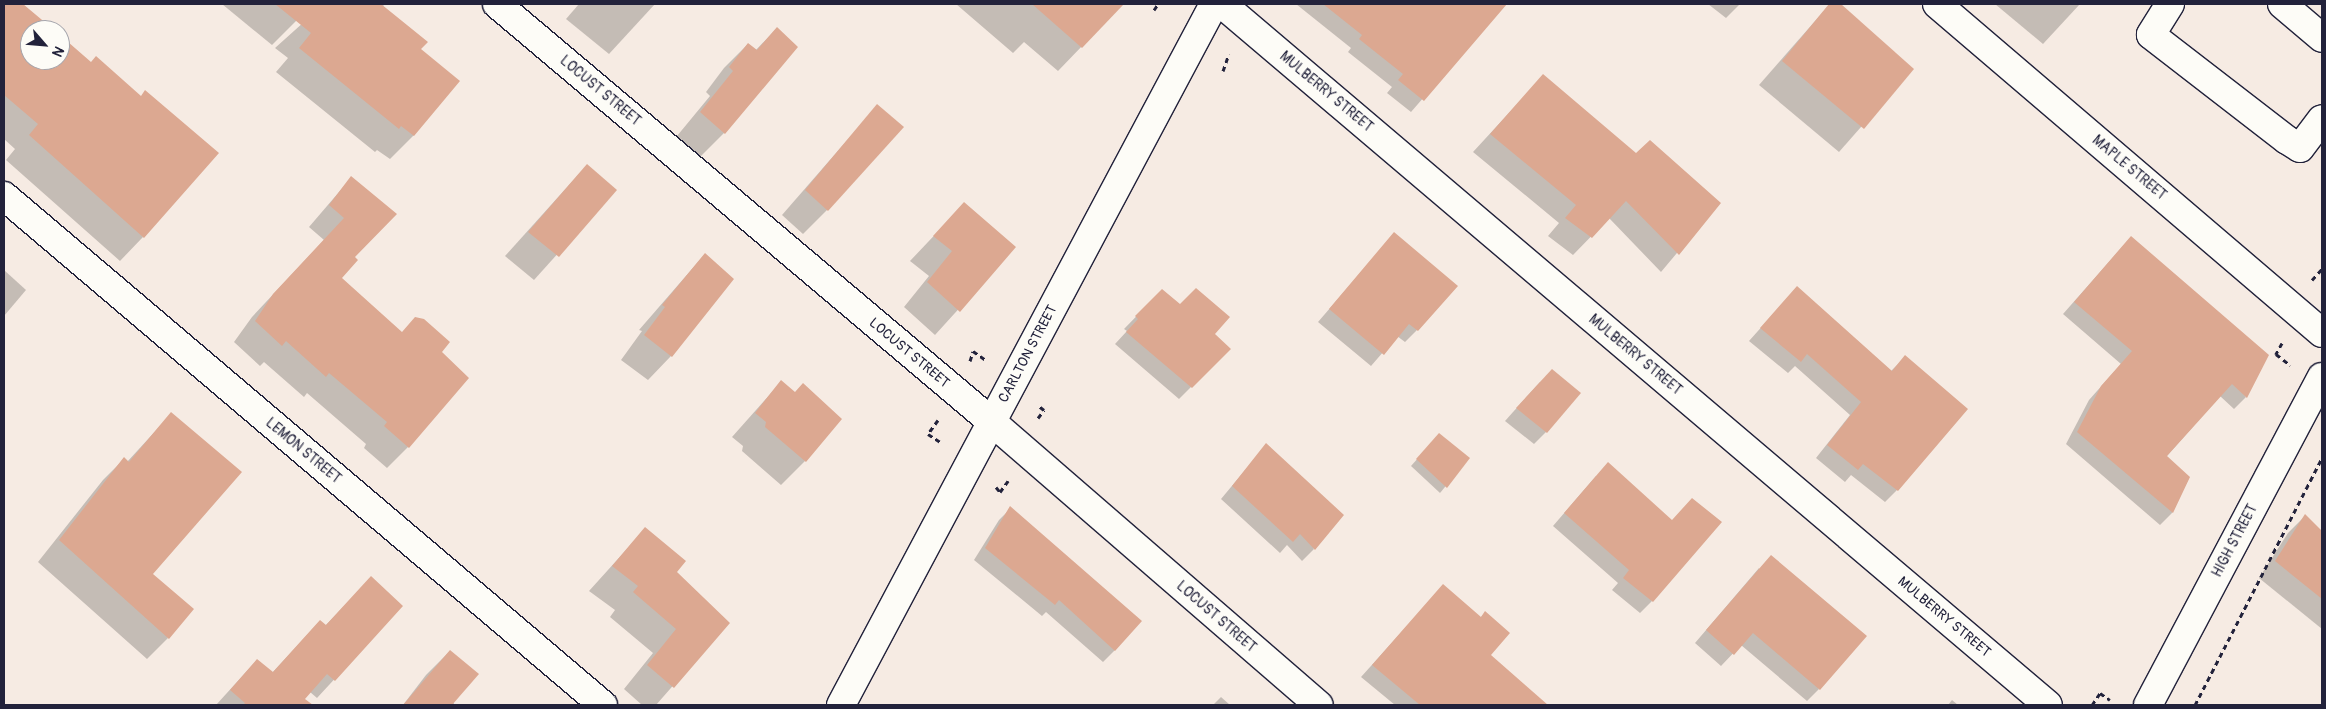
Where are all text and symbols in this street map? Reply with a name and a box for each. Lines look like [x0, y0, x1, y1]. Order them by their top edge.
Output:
north arrow [20, 20, 70, 70]
text: N [48, 44, 68, 60]
street label: MULBERRY STREET [1276, 48, 1376, 136]
street label: LOCUST STREET [556, 52, 644, 130]
street label: MAPLE STREET [2089, 132, 2169, 204]
street label: CARLTON STREET [995, 302, 1061, 406]
street label: MULBERRY STREET [1585, 311, 1685, 399]
street label: LOCUST STREET [865, 314, 953, 392]
street label: LEMON STREET [262, 415, 344, 487]
street label: HIGH STREET [2209, 502, 2261, 580]
street label: MULBERRY STREET [1894, 573, 1994, 661]
street label: LOCUST STREET [1173, 578, 1259, 656]

